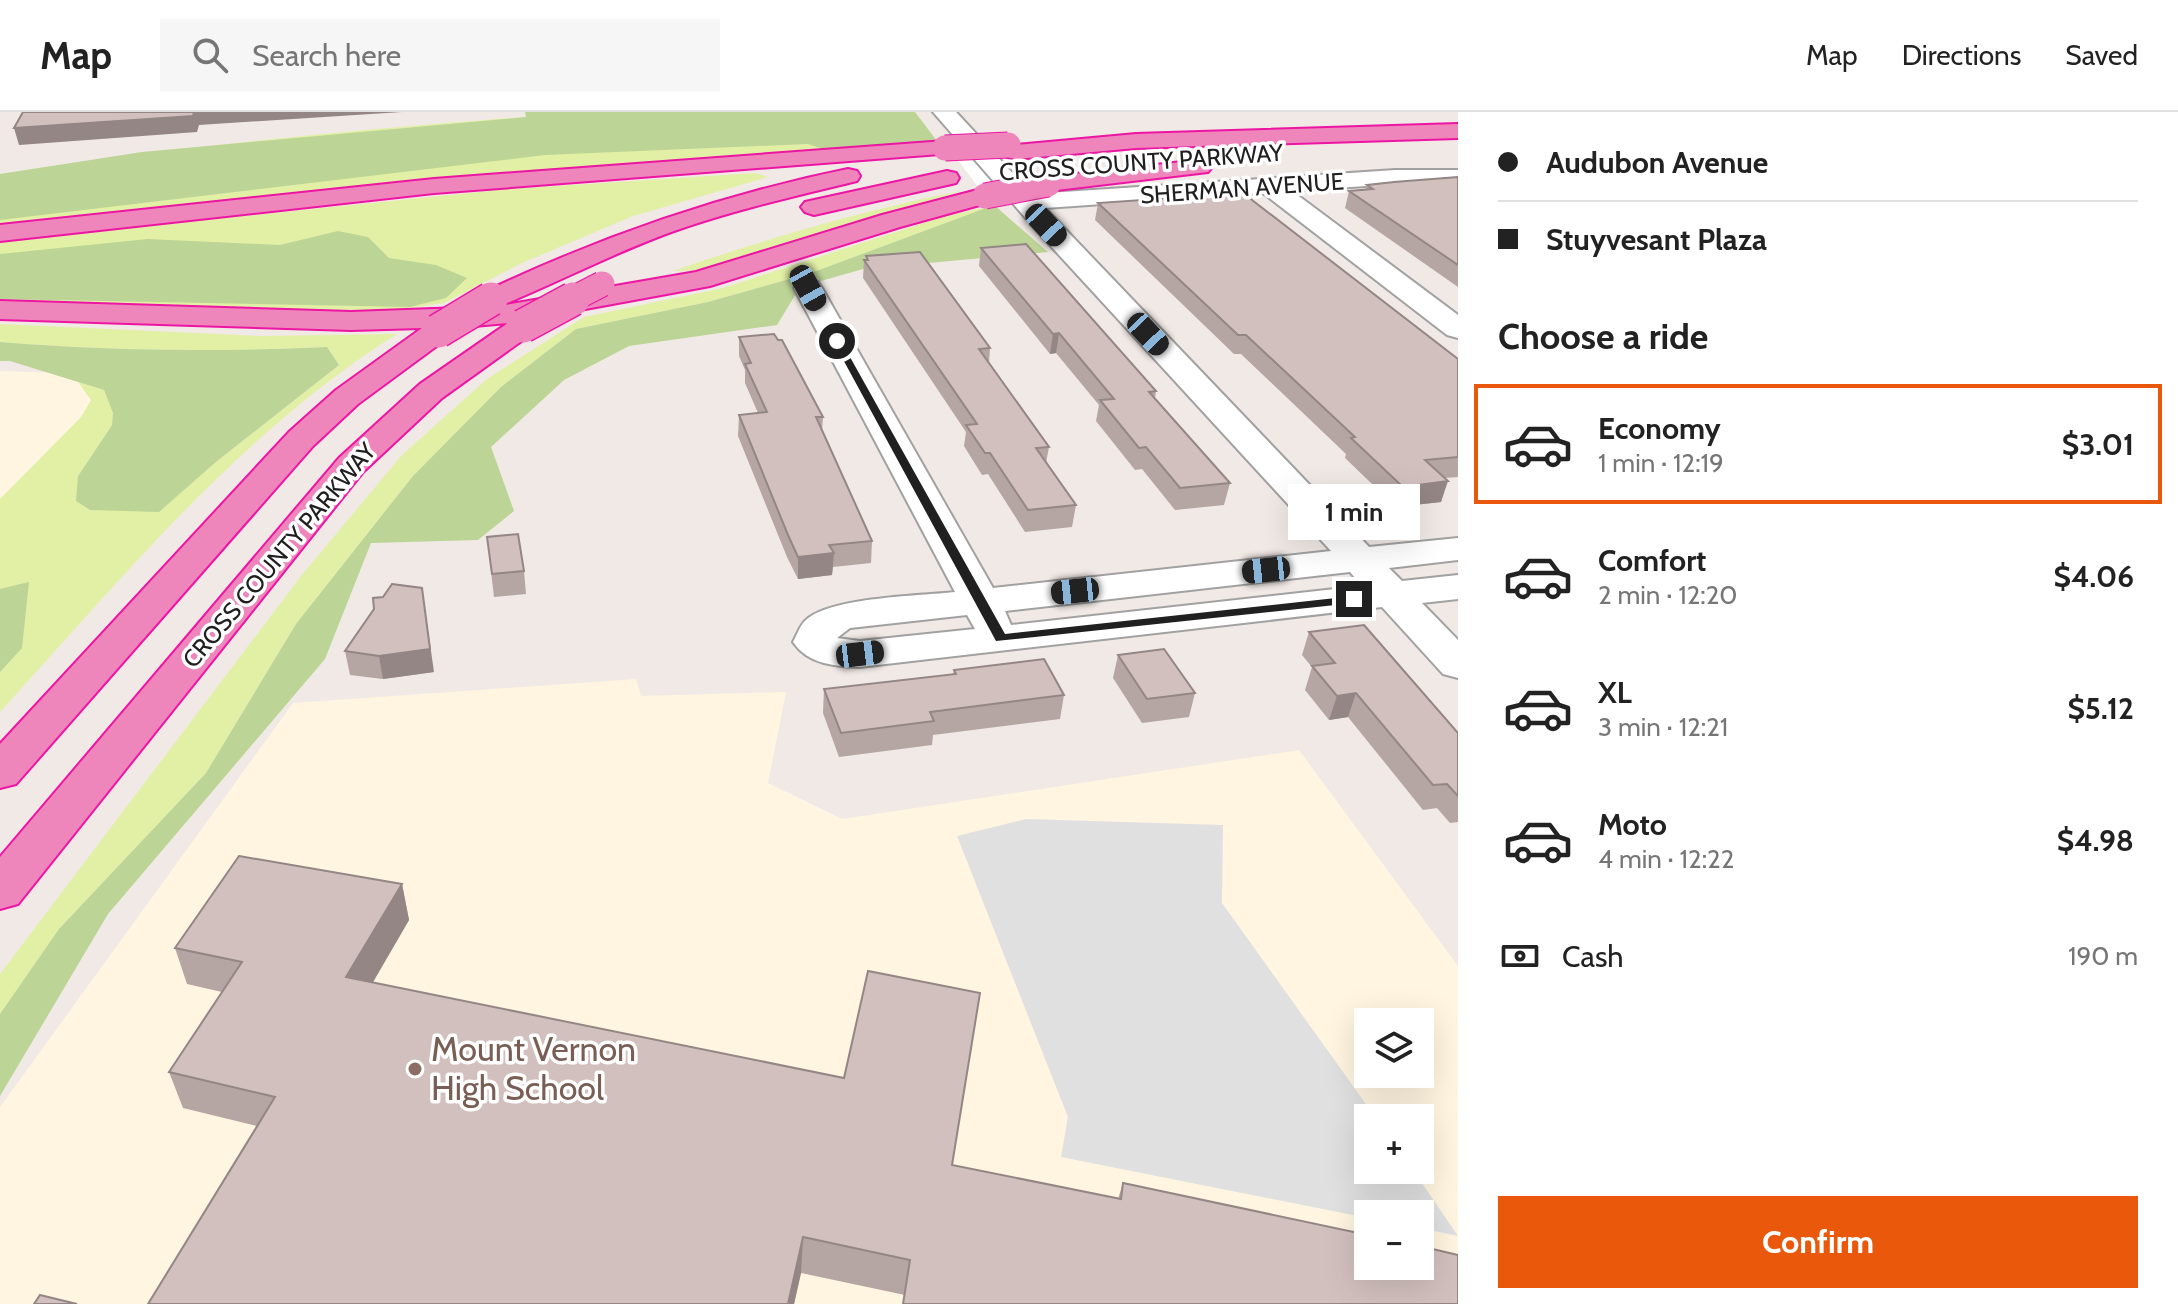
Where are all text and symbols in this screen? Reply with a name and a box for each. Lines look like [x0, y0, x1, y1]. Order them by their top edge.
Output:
search box [160, 19, 720, 91]
text: Map [40, 32, 112, 79]
icon: search [188, 33, 232, 77]
text: Search here [252, 37, 401, 74]
text: Map [1806, 38, 1858, 72]
text: Directions [1902, 38, 2021, 72]
text: Saved [2065, 38, 2138, 72]
street label: CROSS COUNTY PARKWAY [998, 138, 1284, 186]
text: Audubon Avenue [1546, 144, 1768, 181]
street label: SHERMAN AVENUE [1139, 166, 1345, 210]
car [1021, 199, 1071, 251]
text: Stuyvesant Plaza [1546, 221, 1767, 258]
car [786, 261, 830, 315]
car [1123, 308, 1173, 360]
text: Choose a ride [1498, 314, 1708, 358]
route start [819, 323, 855, 359]
icon: car [1502, 408, 1574, 480]
text: Economy [1598, 410, 1721, 447]
text: $3.01 [2062, 426, 2134, 463]
street label: CROSS COUNTY PARKWAY [176, 436, 382, 673]
text: 1 min · 12:19 [1598, 447, 1724, 479]
callout: 1 min [1288, 483, 1420, 539]
text: 1 min [1325, 496, 1383, 528]
icon: car [1502, 540, 1574, 612]
text: Comfort [1598, 542, 1706, 579]
car [1241, 556, 1291, 584]
text: $4.06 [2054, 558, 2134, 595]
car [1050, 577, 1100, 605]
text: 2 min · 12:20 [1598, 579, 1738, 611]
route end [1336, 581, 1372, 617]
car [835, 639, 885, 669]
icon: car [1502, 672, 1574, 744]
text: XL [1598, 674, 1632, 711]
text: $5.12 [2067, 690, 2134, 727]
text: 3 min · 12:21 [1598, 711, 1728, 743]
icon: car [1502, 804, 1574, 876]
text: Moto [1598, 806, 1667, 843]
text: $4.98 [2057, 822, 2134, 859]
text: 4 min · 12:22 [1598, 843, 1734, 875]
icon: cash [1498, 934, 1542, 978]
text: Cash [1562, 938, 1624, 975]
text: 190 m [2068, 940, 2138, 972]
map controls [1354, 1008, 1434, 1280]
button: layers [1354, 1008, 1434, 1088]
place label: Mount Vernon High School [431, 1028, 636, 1109]
marker: Mount Vernon High School [406, 1060, 424, 1078]
button: + [1354, 1104, 1434, 1184]
button: Confirm [1498, 1196, 2138, 1288]
button: − [1354, 1200, 1434, 1280]

